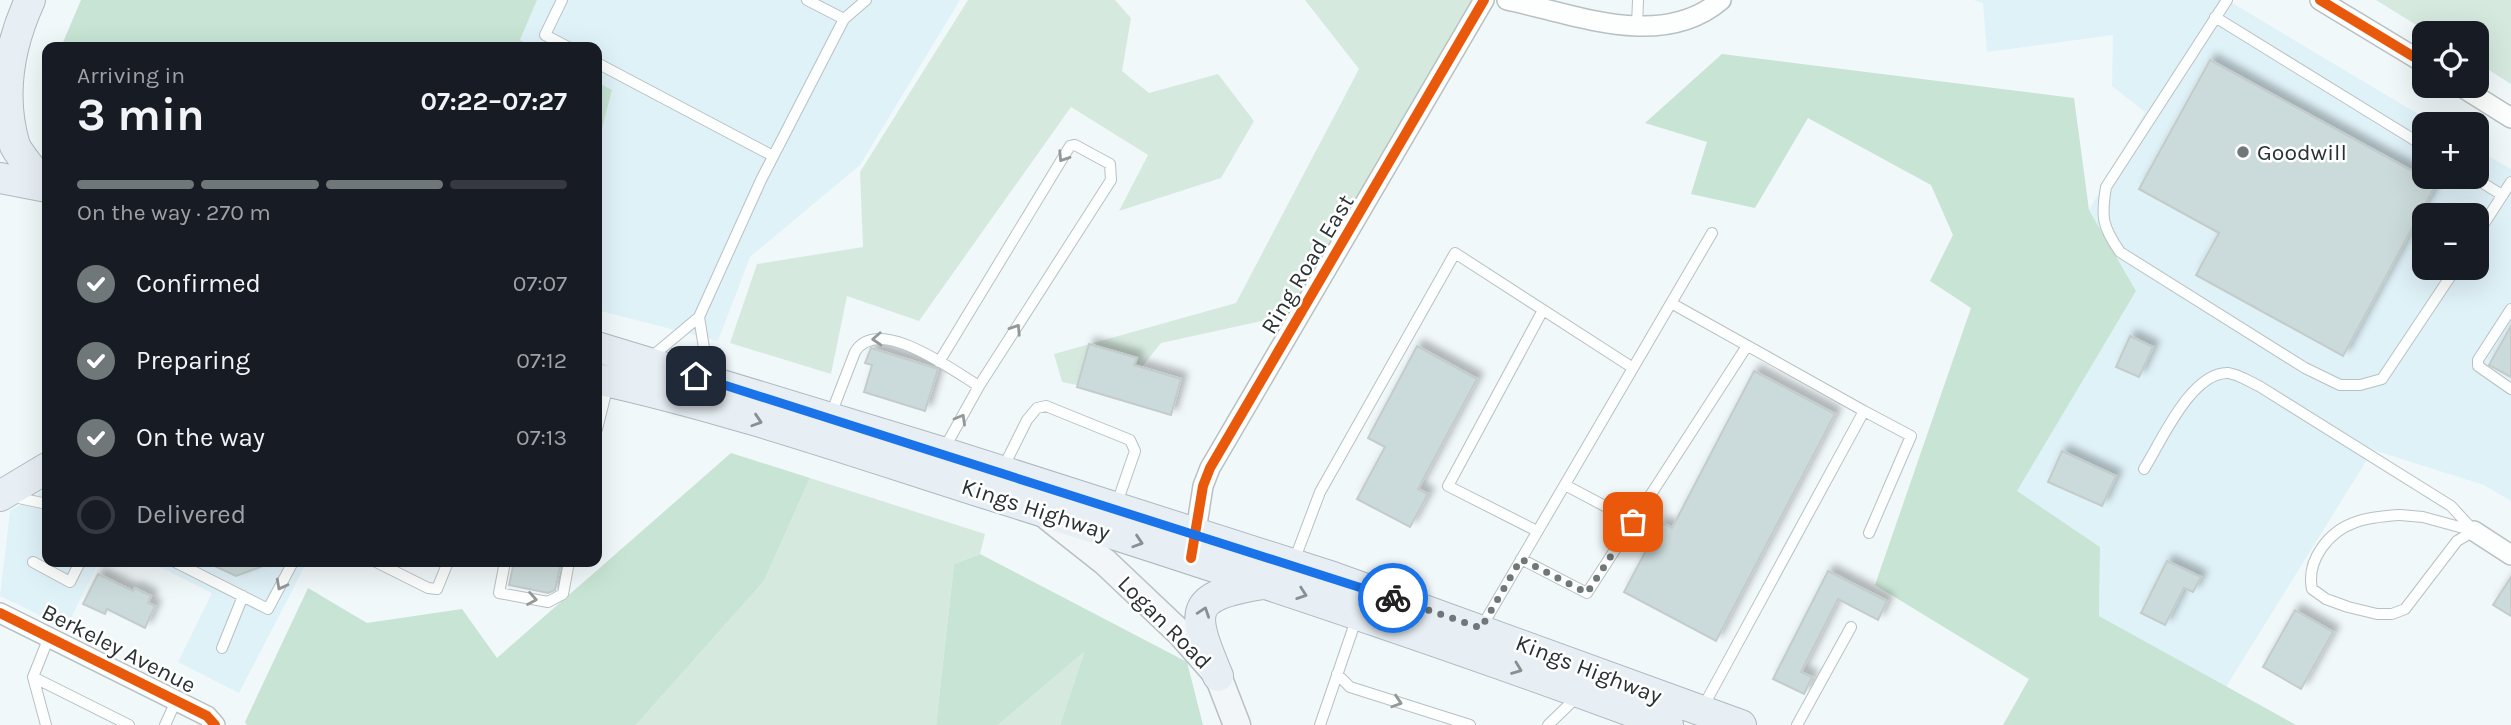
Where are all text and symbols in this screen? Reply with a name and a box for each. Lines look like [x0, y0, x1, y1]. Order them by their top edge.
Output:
map controls [2412, 21, 2489, 280]
button: locate [2412, 21, 2489, 98]
text: Arriving in [77, 62, 185, 89]
text: 07:22–07:27 [420, 86, 567, 117]
text: 3 min [77, 88, 205, 142]
button: + [2412, 112, 2489, 189]
place label: Goodwill [2257, 139, 2347, 166]
marker: Goodwill [2235, 144, 2251, 160]
one-way arrow [1058, 149, 1071, 162]
street label: Ring Road East [1255, 189, 1360, 339]
text: On the way · 270 m [77, 199, 271, 226]
button: − [2412, 203, 2489, 280]
icon: check [77, 265, 115, 303]
text: Confirmed [136, 268, 261, 299]
text: 07:07 [513, 270, 567, 297]
one-way arrow [1008, 323, 1021, 336]
one-way arrow [871, 331, 882, 346]
icon: check [77, 342, 115, 380]
text: Preparing [136, 345, 250, 376]
pin [666, 346, 726, 406]
text: 07:12 [516, 347, 567, 374]
icon: home [677, 357, 715, 395]
one-way arrow [751, 413, 763, 428]
one-way arrow [953, 414, 966, 427]
icon: check [77, 419, 115, 457]
text: On the way [136, 422, 265, 453]
text: 07:13 [516, 424, 567, 451]
street label: Kings Highway [958, 473, 1114, 546]
pin [1603, 492, 1663, 552]
text: Delivered [136, 499, 246, 530]
icon: bag [1614, 503, 1652, 541]
one-way arrow [1131, 533, 1143, 548]
courier [1358, 563, 1428, 633]
street label: Logan Road [1112, 570, 1217, 675]
one-way arrow [276, 578, 289, 590]
icon: bike [1374, 579, 1412, 617]
one-way arrow [1296, 586, 1308, 600]
one-way arrow [526, 591, 538, 606]
street label: Berkeley Avenue [37, 598, 200, 699]
one-way arrow [1196, 606, 1210, 619]
street label: Kings Highway [1512, 629, 1666, 710]
one-way arrow [1511, 660, 1523, 674]
one-way arrow [1391, 694, 1403, 708]

